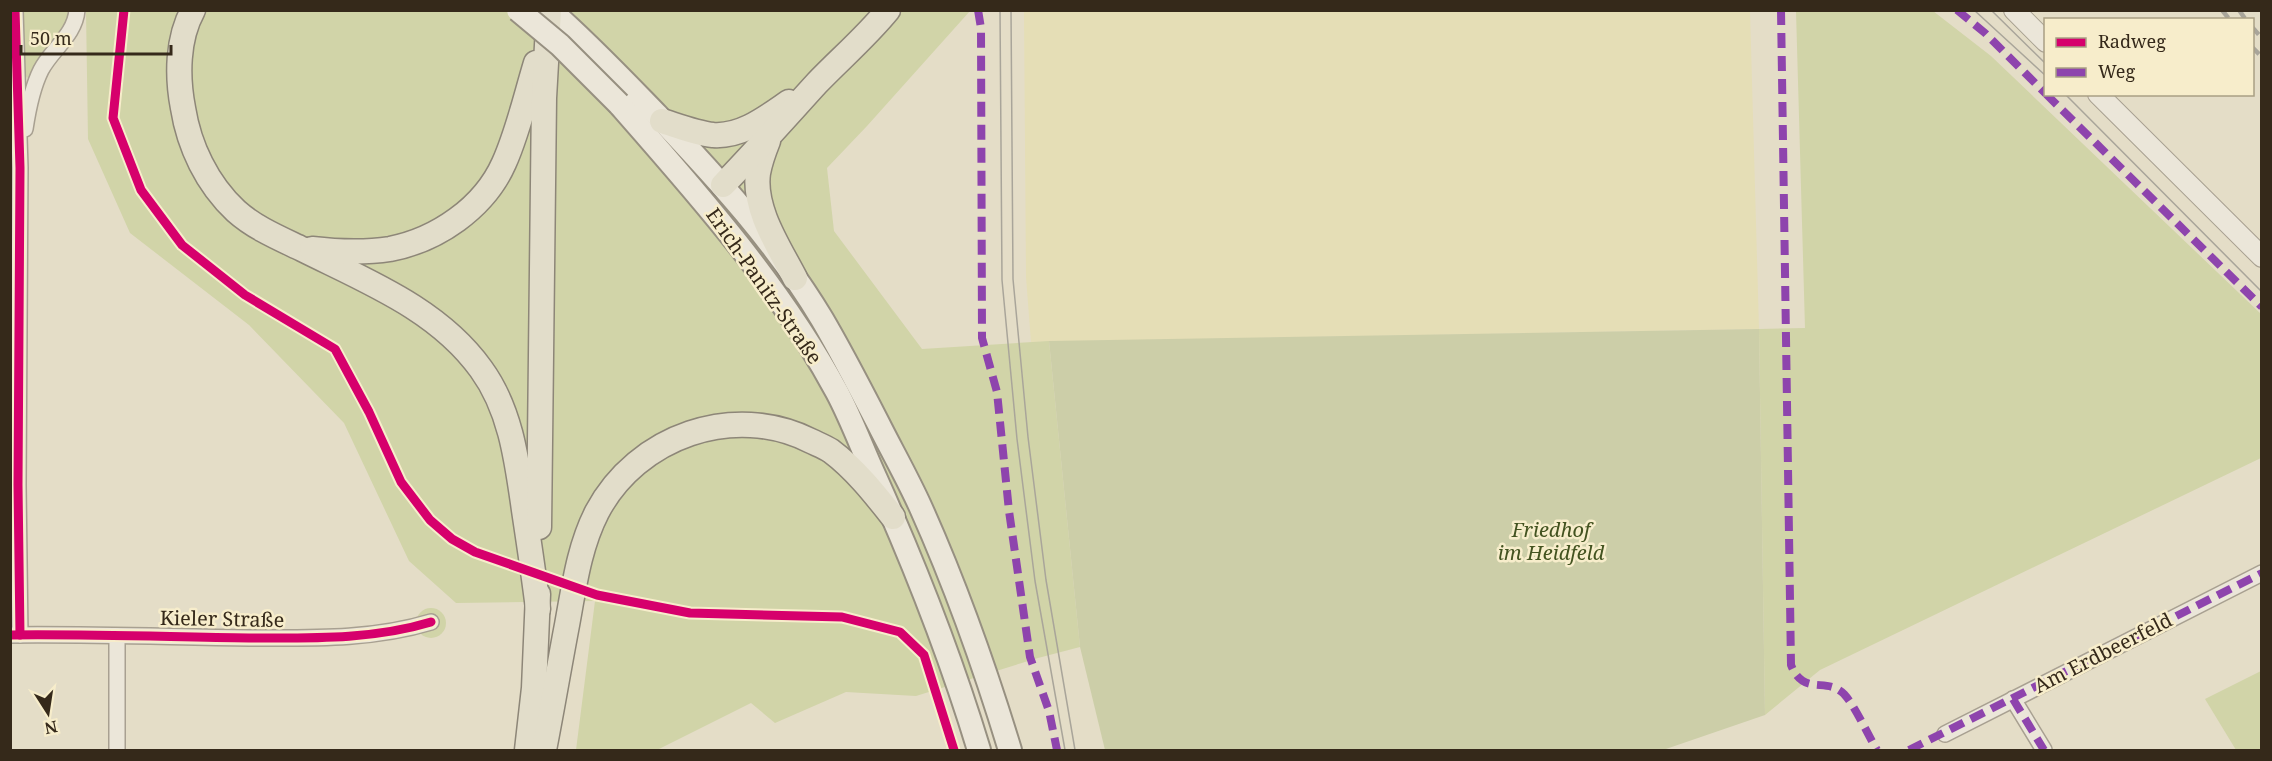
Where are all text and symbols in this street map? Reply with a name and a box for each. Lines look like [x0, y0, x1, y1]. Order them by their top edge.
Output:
scale bar [21, 18, 171, 56]
legend [2044, 18, 2254, 96]
text: 50 m [30, 26, 72, 50]
text: Radweg [2098, 29, 2166, 53]
text: Weg [2098, 59, 2135, 83]
street label: Erich-Panitz-Straße [700, 202, 829, 369]
park label: Friedhof im Heidfeld [1498, 516, 1605, 566]
street label: Kieler Straße [160, 604, 284, 633]
street label: Am Erdbeerfeld [2029, 606, 2177, 699]
north arrow [18, 683, 78, 743]
text: N [42, 716, 60, 740]

